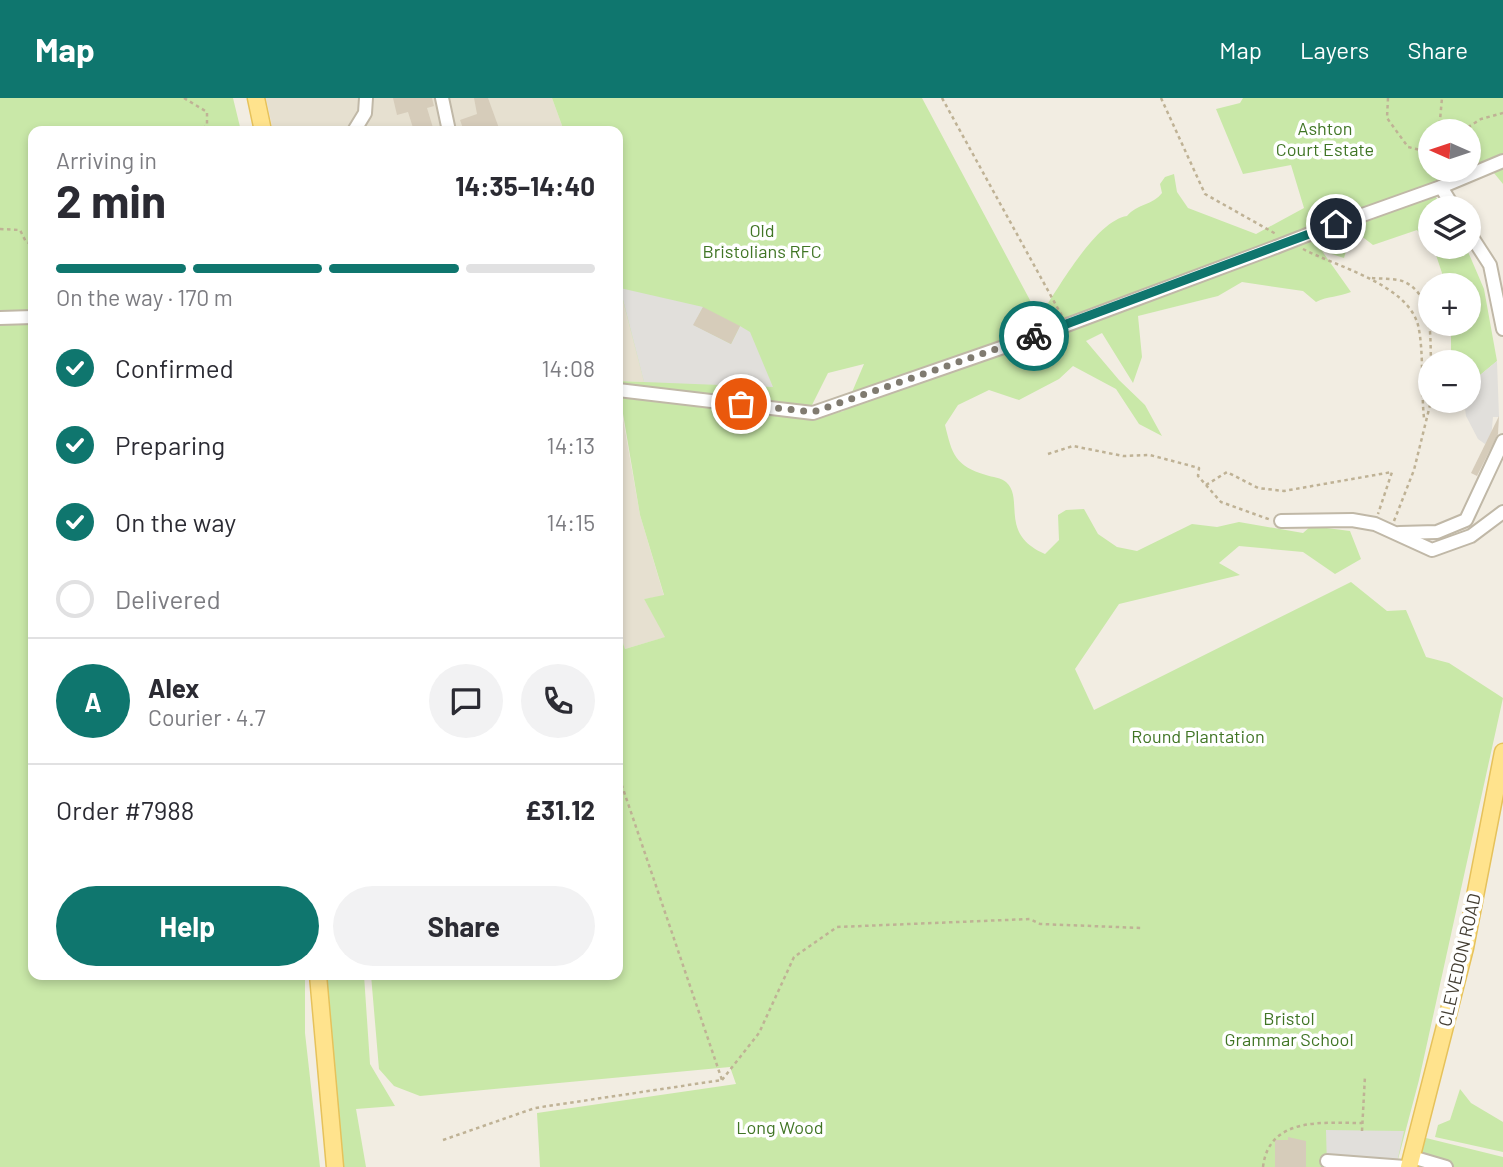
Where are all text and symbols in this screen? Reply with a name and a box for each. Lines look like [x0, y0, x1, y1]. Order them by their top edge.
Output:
text: Map [35, 29, 95, 69]
text: Map [1219, 35, 1262, 64]
text: Layers [1300, 35, 1369, 64]
text: Share [1407, 35, 1468, 64]
park label: Ashton Court Estate [1276, 117, 1374, 160]
north arrow [1418, 119, 1480, 182]
map controls [1418, 119, 1481, 413]
text: Arriving in [56, 146, 157, 174]
text: 14:35–14:40 [455, 170, 595, 201]
text: 2 min [56, 172, 166, 227]
pin [1306, 194, 1366, 254]
button: layers [1418, 196, 1481, 259]
icon: home [1317, 205, 1355, 243]
park label: Old Bristolians RFC [702, 219, 822, 262]
button: + [1418, 273, 1481, 336]
text: On the way · 170 m [56, 283, 233, 311]
courier [999, 301, 1069, 371]
icon: bike [1015, 317, 1053, 355]
icon: check [56, 349, 94, 387]
button: − [1418, 350, 1481, 413]
text: Confirmed [115, 352, 234, 383]
text: 14:08 [542, 354, 595, 382]
pin [711, 374, 771, 434]
icon: bag [722, 385, 760, 423]
icon: check [56, 426, 94, 464]
text: Preparing [115, 429, 225, 460]
text: 14:13 [547, 431, 595, 459]
icon: check [56, 503, 94, 541]
text: On the way [115, 506, 236, 537]
text: 14:15 [547, 508, 595, 536]
text: Delivered [115, 583, 221, 614]
button: chat [429, 664, 503, 738]
button: phone [521, 664, 595, 738]
text: Alex [148, 672, 199, 703]
text: A [84, 686, 102, 717]
text: Courier · 4.7 [148, 703, 266, 731]
park label: Round Plantation [1131, 725, 1265, 747]
text: Order #7988 [56, 794, 194, 825]
text: £31.12 [525, 794, 595, 825]
button: Help [56, 886, 319, 966]
button: Share [333, 886, 595, 966]
street label: CLEVEDON ROAD [1433, 891, 1485, 1028]
park label: Bristol Grammar School [1224, 1007, 1354, 1050]
park label: Long Wood [736, 1116, 824, 1138]

